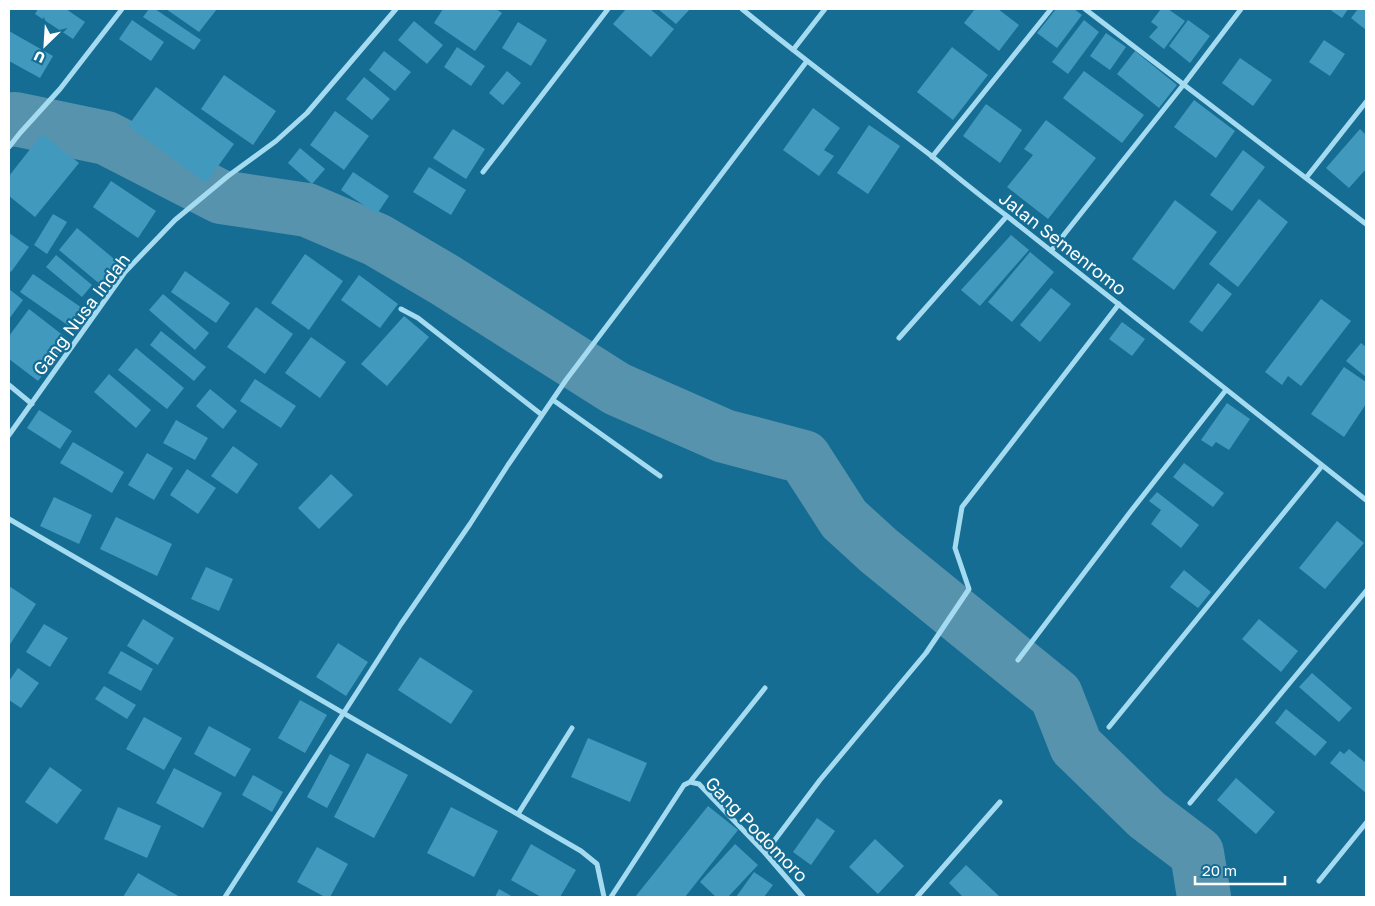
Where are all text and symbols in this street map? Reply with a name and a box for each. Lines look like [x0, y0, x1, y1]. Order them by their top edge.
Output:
north arrow [20, 20, 70, 70]
text: U [31, 47, 48, 67]
street label: Jalan Semenromo [995, 186, 1131, 300]
street label: Gang Nusa Indah [28, 249, 134, 379]
street label: Gang Podomoro [701, 772, 813, 886]
scale bar [1195, 854, 1285, 886]
text: 20 m [1202, 861, 1237, 879]

